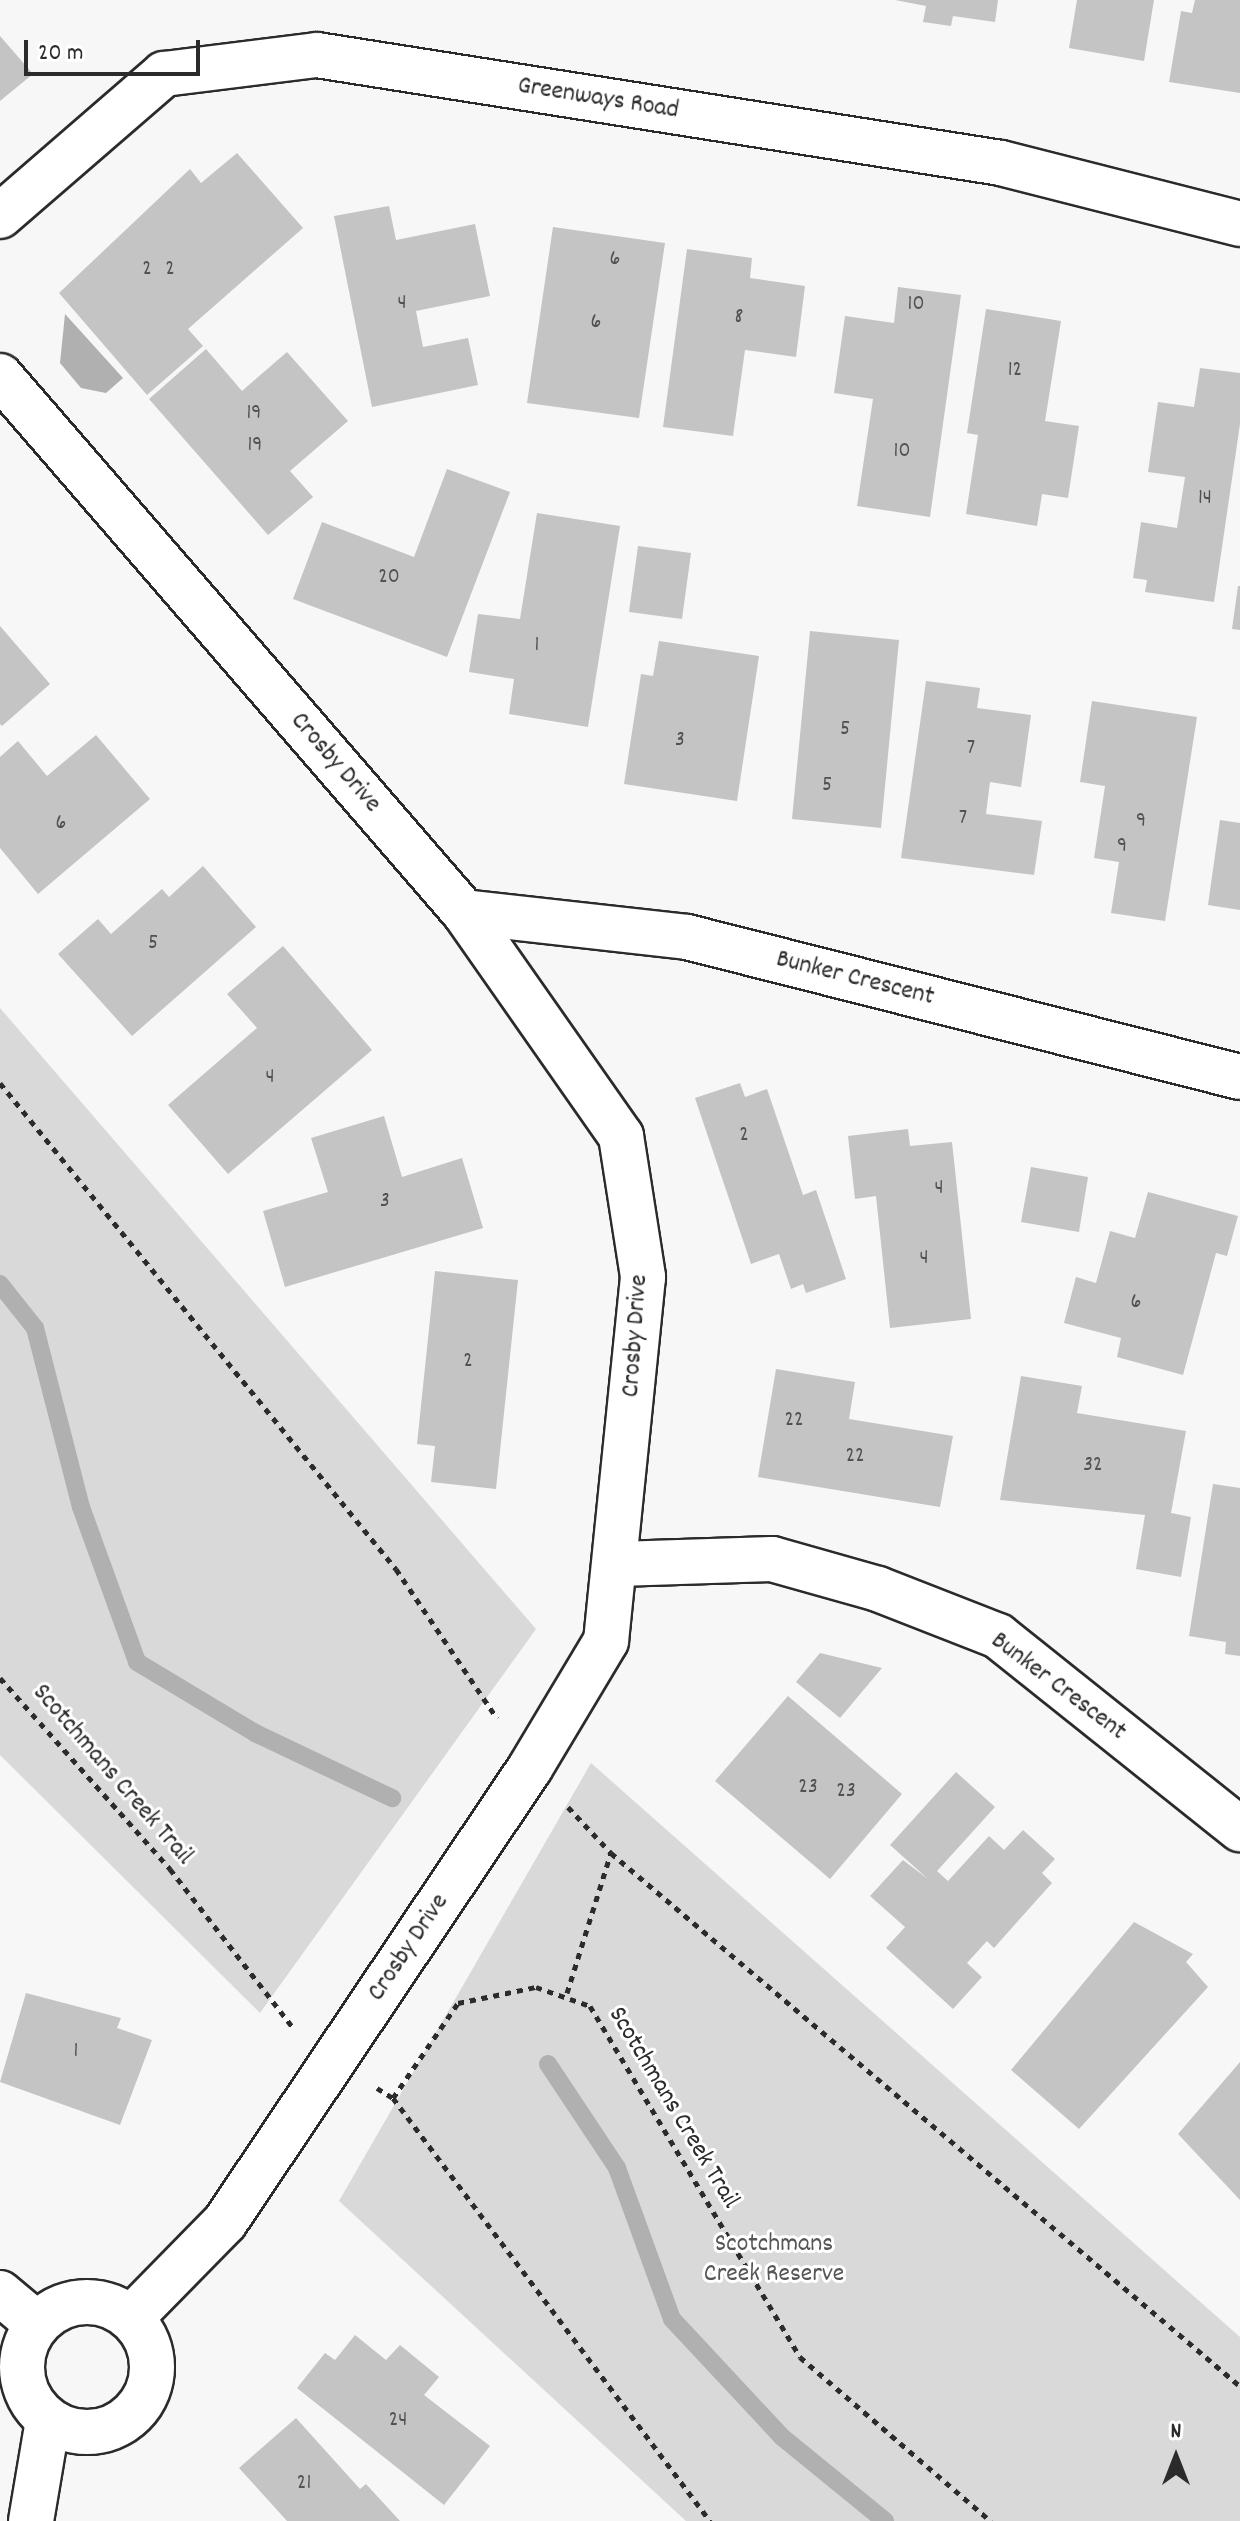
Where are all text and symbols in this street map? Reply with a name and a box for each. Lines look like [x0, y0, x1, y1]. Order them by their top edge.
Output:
scale bar [28, 24, 204, 74]
text: 20 m [38, 37, 84, 71]
street label: Greenways Road [515, 71, 681, 127]
house number: 6 [610, 247, 620, 273]
house number: 2 [142, 257, 152, 283]
house number: 2 [165, 257, 175, 283]
house number: 4 [397, 291, 407, 317]
house number: 10 [908, 292, 924, 318]
house number: 8 [735, 305, 743, 331]
house number: 6 [591, 310, 601, 336]
house number: 12 [1008, 358, 1022, 384]
house number: 19 [247, 401, 261, 427]
house number: 19 [248, 433, 262, 459]
house number: 10 [894, 439, 910, 465]
house number: 14 [1198, 486, 1212, 512]
house number: 20 [378, 565, 400, 591]
house number: 1 [535, 633, 539, 659]
street label: Crosby Drive [283, 706, 387, 820]
house number: 5 [840, 717, 850, 743]
house number: 3 [675, 728, 685, 754]
house number: 7 [967, 736, 975, 762]
house number: 5 [822, 773, 832, 799]
house number: 7 [959, 806, 967, 832]
house number: 9 [1136, 809, 1146, 835]
house number: 6 [56, 811, 66, 837]
house number: 9 [1117, 834, 1127, 860]
house number: 5 [148, 931, 158, 957]
street label: Bunker Crescent [773, 944, 937, 1014]
house number: 4 [265, 1065, 275, 1091]
house number: 2 [739, 1123, 749, 1149]
house number: 4 [934, 1176, 944, 1202]
house number: 3 [380, 1189, 390, 1215]
house number: 4 [919, 1246, 929, 1272]
street label: Crosby Drive [616, 1274, 656, 1398]
house number: 6 [1131, 1290, 1141, 1316]
house number: 2 [463, 1349, 473, 1375]
house number: 22 [784, 1408, 804, 1434]
house number: 22 [845, 1444, 865, 1470]
house number: 32 [1083, 1453, 1103, 1479]
street label: Bunker Crescent [984, 1626, 1132, 1748]
street label: Scotchmans Creek Trail [25, 1678, 199, 1872]
house number: 23 [798, 1775, 818, 1801]
house number: 23 [836, 1779, 856, 1805]
street label: Crosby Drive [362, 1888, 456, 2008]
street label: Scotchmans Creek Trail [601, 2002, 745, 2214]
house number: 1 [74, 2039, 78, 2065]
park label: Scotchmans Creek Reserve [704, 2229, 844, 2290]
house number: 24 [389, 2408, 407, 2434]
north arrow [1136, 2417, 1216, 2497]
text: N [1171, 2417, 1181, 2448]
house number: 21 [297, 2471, 311, 2497]

